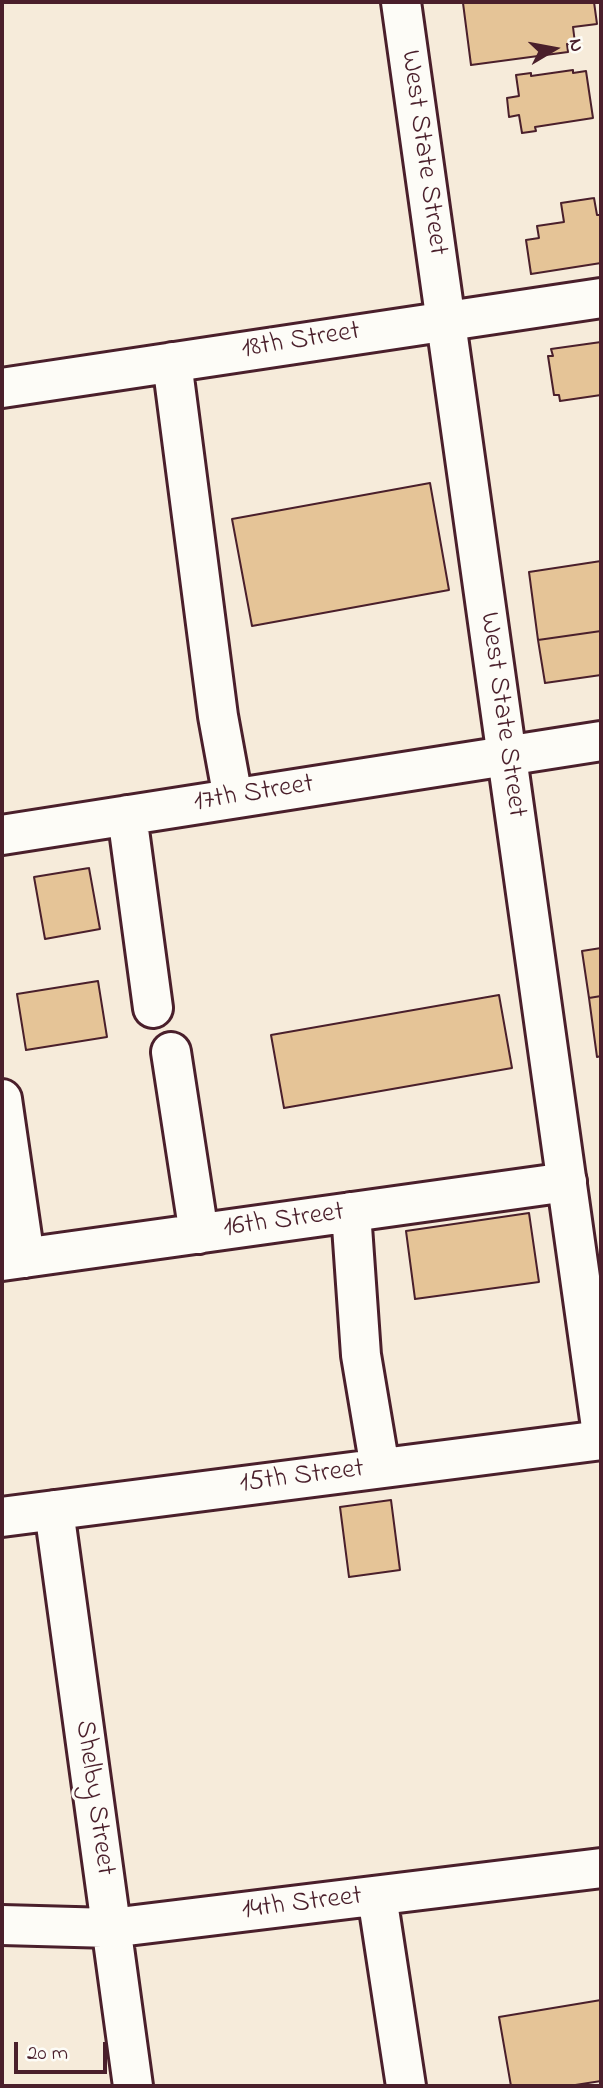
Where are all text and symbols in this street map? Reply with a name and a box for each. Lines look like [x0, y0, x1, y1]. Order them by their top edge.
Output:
north arrow [519, 14, 589, 84]
text: N [561, 37, 590, 54]
street label: West State Street [391, 48, 453, 258]
street label: 18th Street [239, 316, 363, 368]
street label: West State Street [470, 610, 532, 820]
street label: 17th Street [192, 769, 316, 821]
street label: 16th Street [222, 1197, 346, 1247]
street label: 15th Street [238, 1454, 366, 1502]
street label: Shelby Street [65, 1718, 121, 1878]
street label: 14th Street [240, 1881, 364, 1929]
scale bar [18, 2028, 110, 2072]
text: 20 m [27, 2039, 68, 2069]

